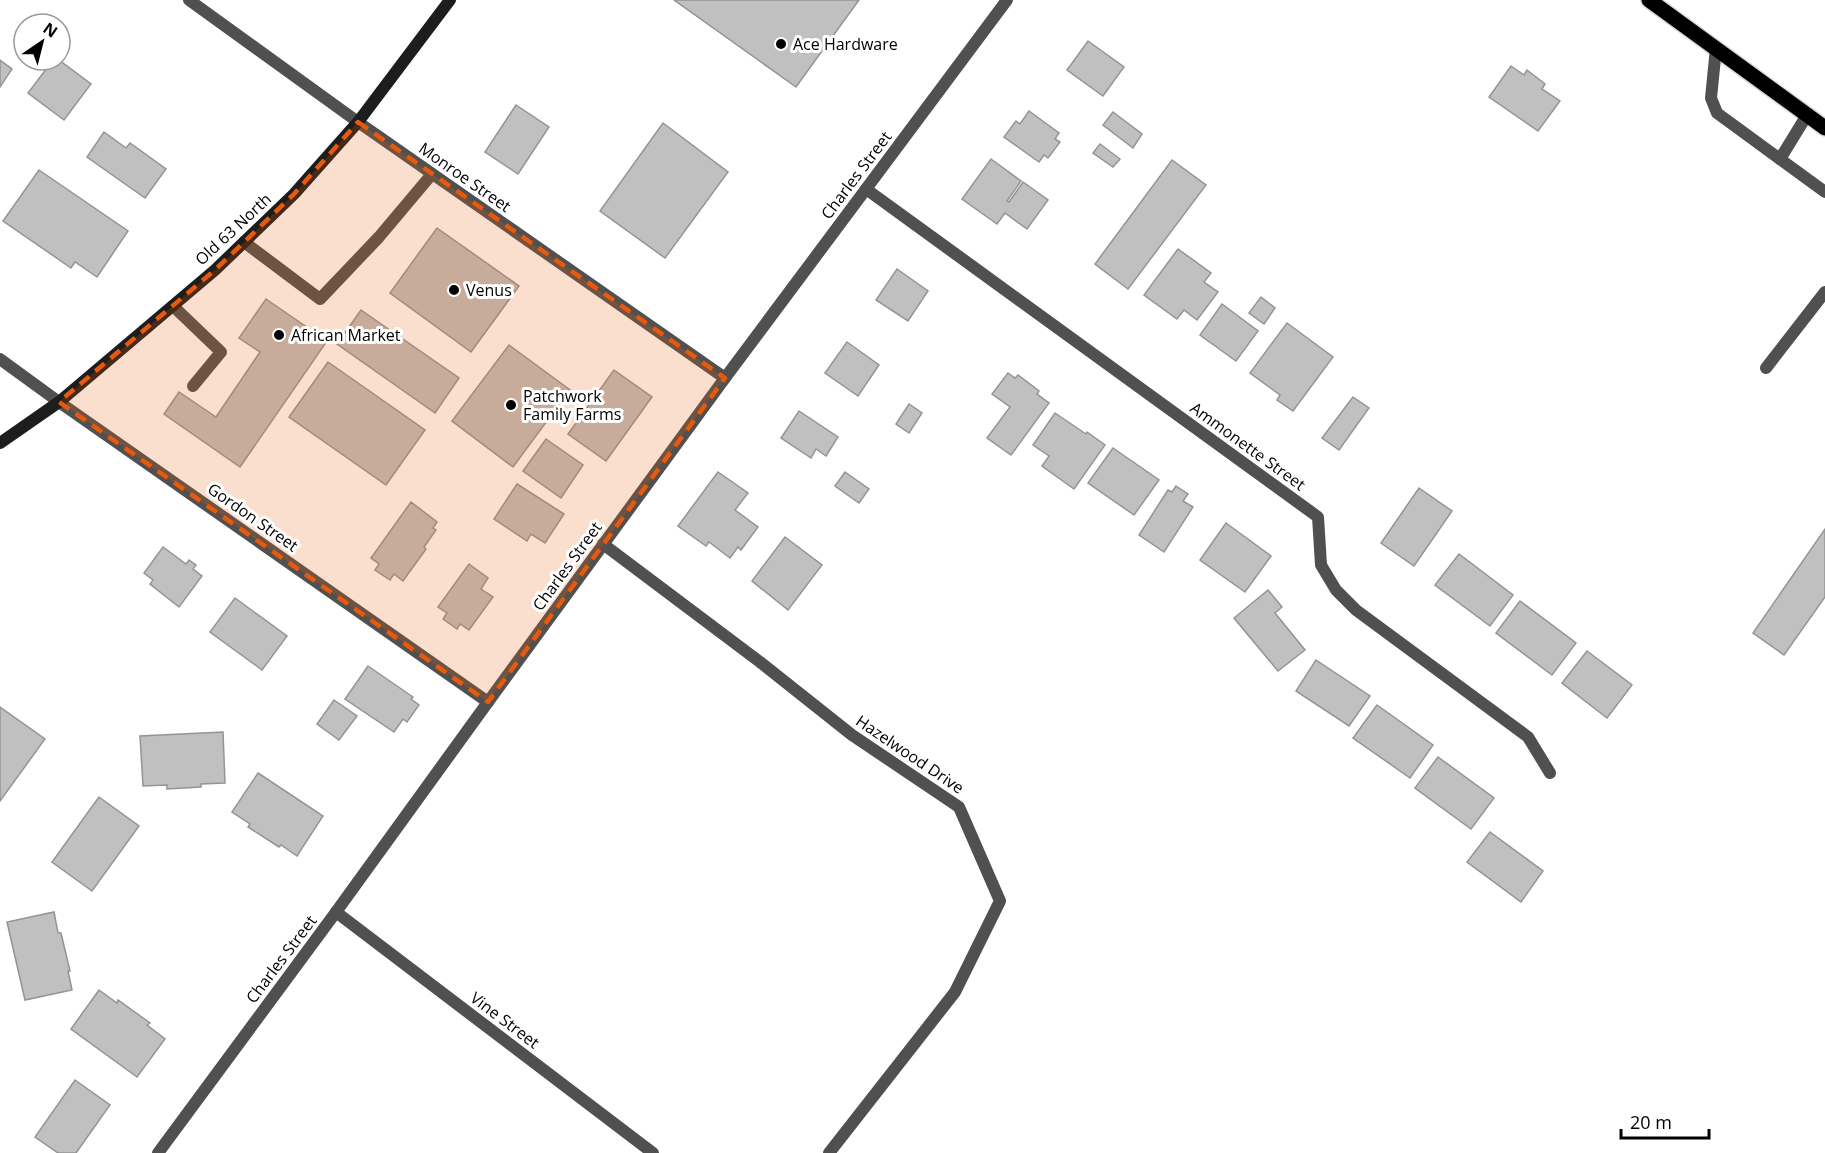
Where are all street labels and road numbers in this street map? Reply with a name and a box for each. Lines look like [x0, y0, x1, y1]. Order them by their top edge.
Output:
street label: Charles Street [816, 126, 897, 223]
street label: Monroe Street [415, 137, 516, 217]
street label: Old 63 North [190, 188, 276, 270]
street label: Ammonette Street [1186, 397, 1310, 495]
street label: Gordon Street [203, 478, 303, 557]
street label: Charles Street [527, 517, 607, 615]
street label: Hazelwood Drive [852, 710, 968, 798]
street label: Charles Street [241, 910, 322, 1007]
street label: Vine Street [466, 987, 544, 1053]

